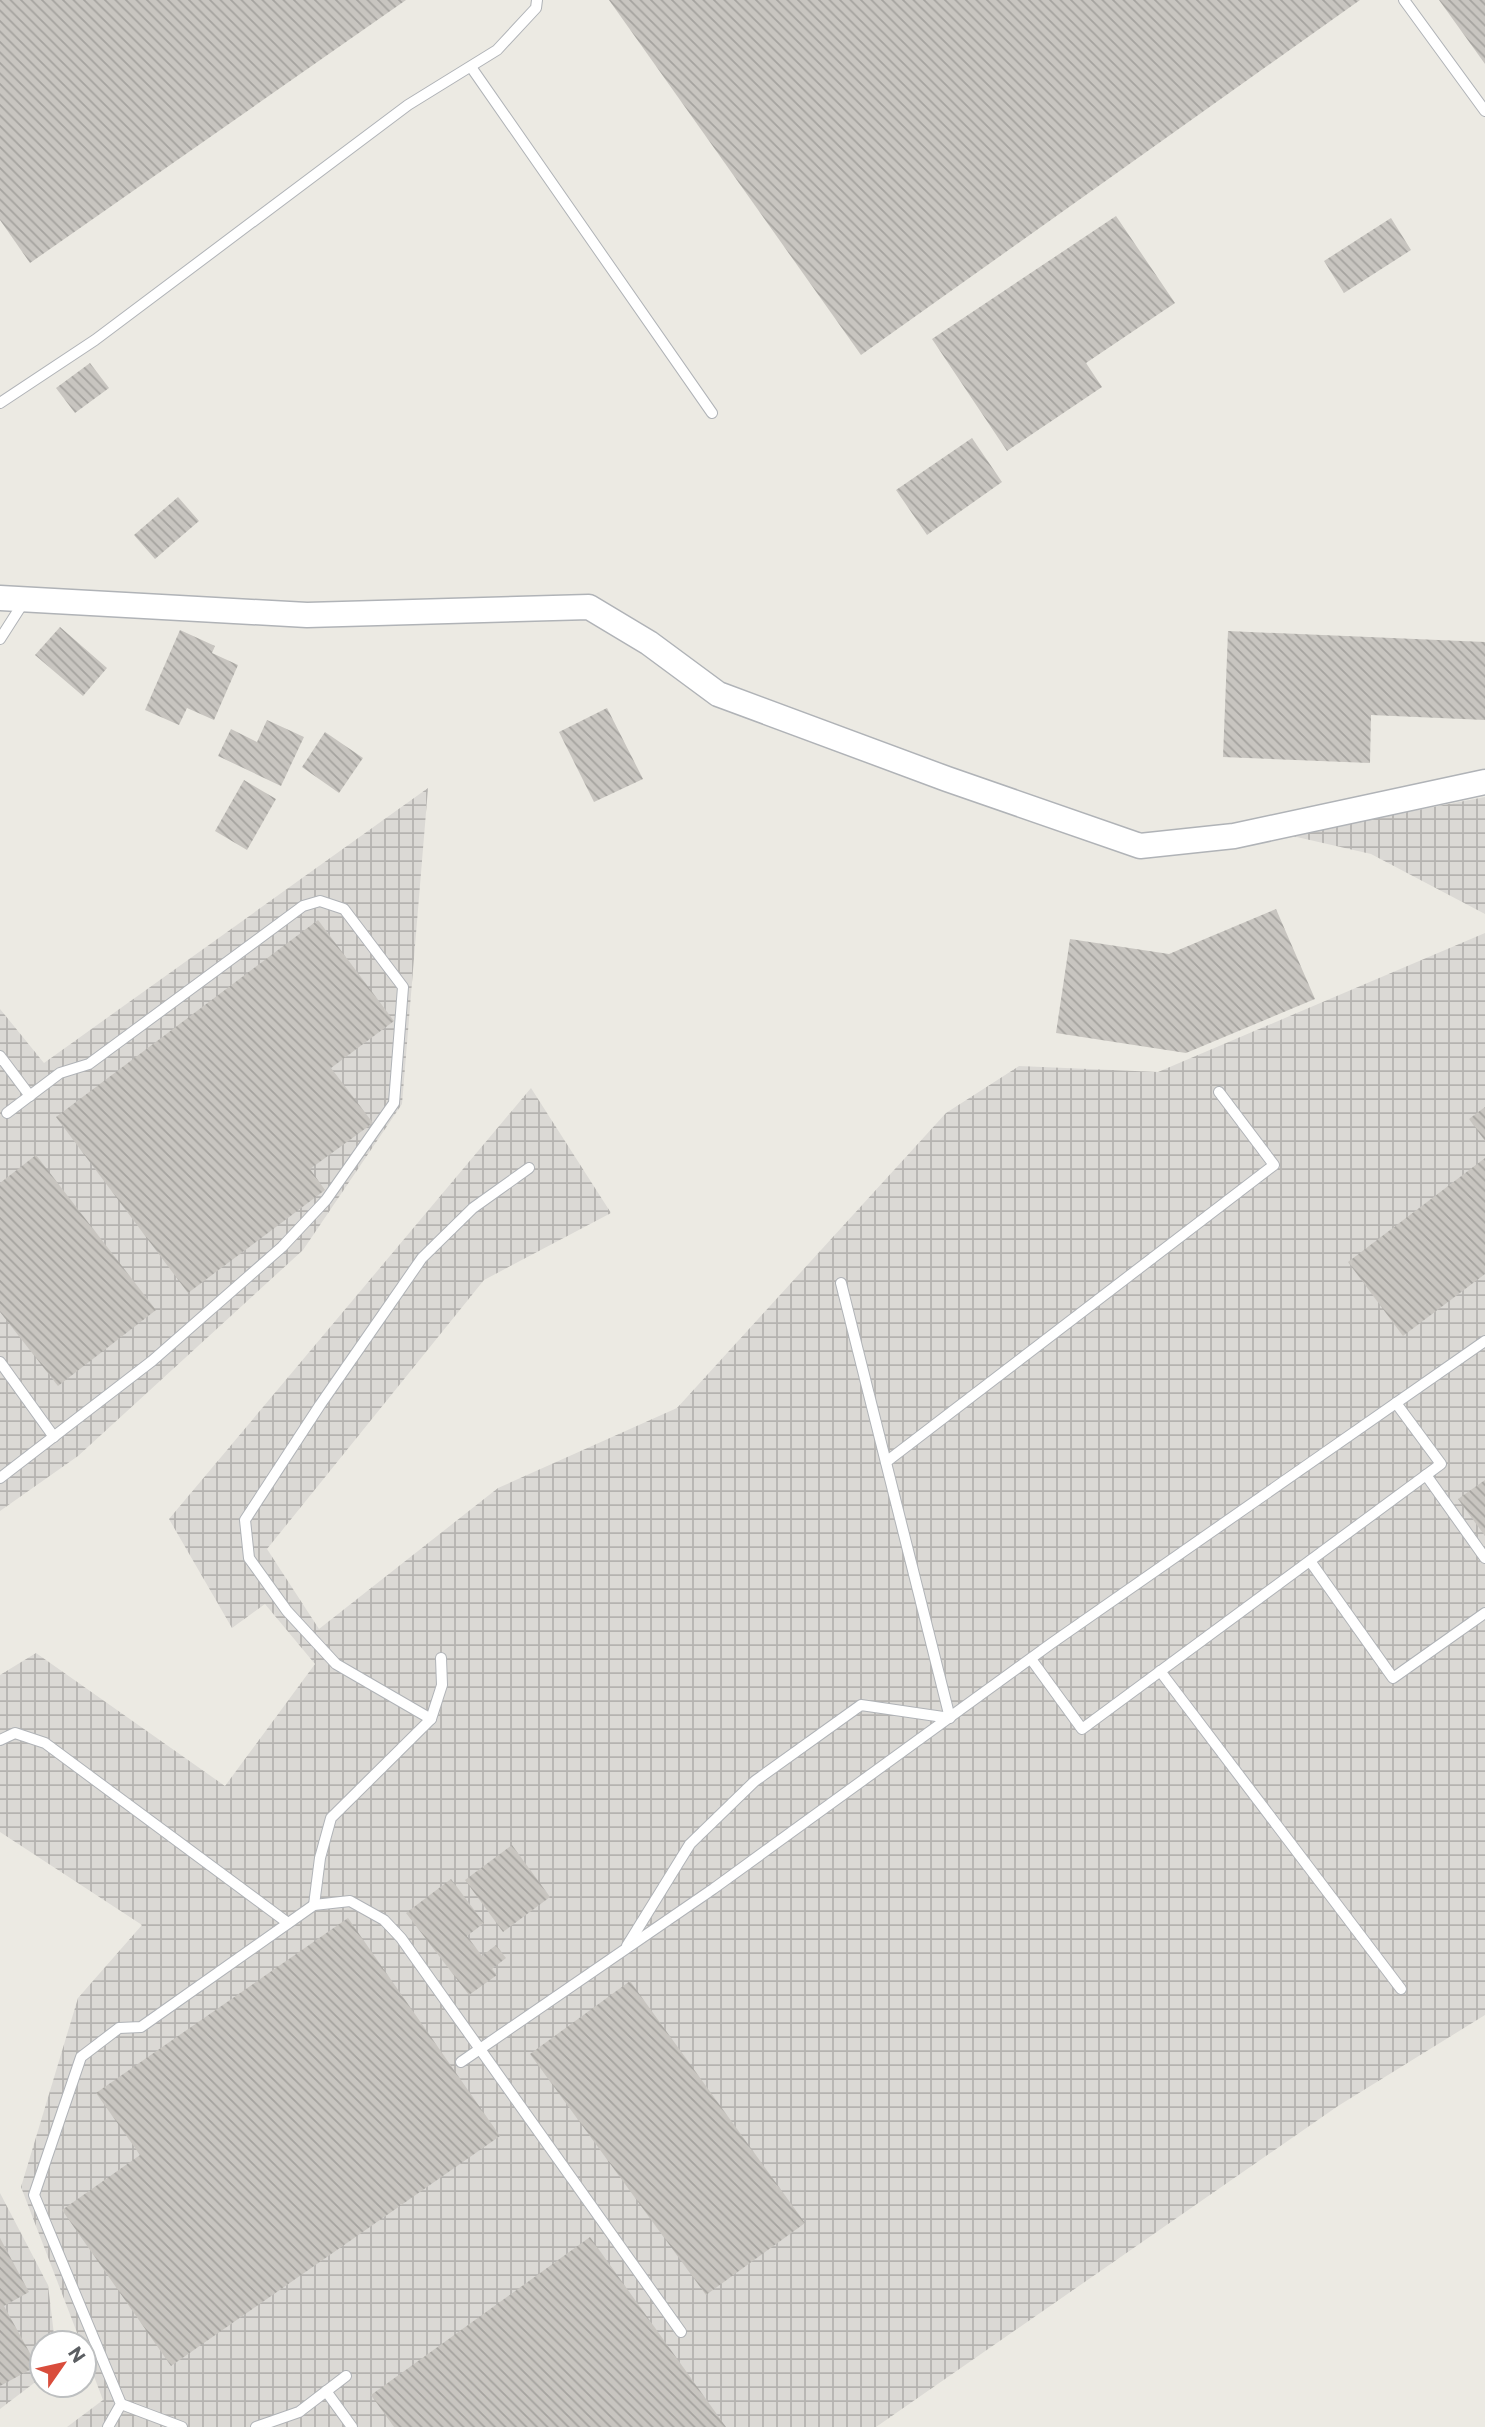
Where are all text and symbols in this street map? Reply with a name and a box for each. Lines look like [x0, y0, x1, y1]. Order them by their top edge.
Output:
north arrow [28, 2329, 98, 2399]
text: N [64, 2342, 91, 2367]

